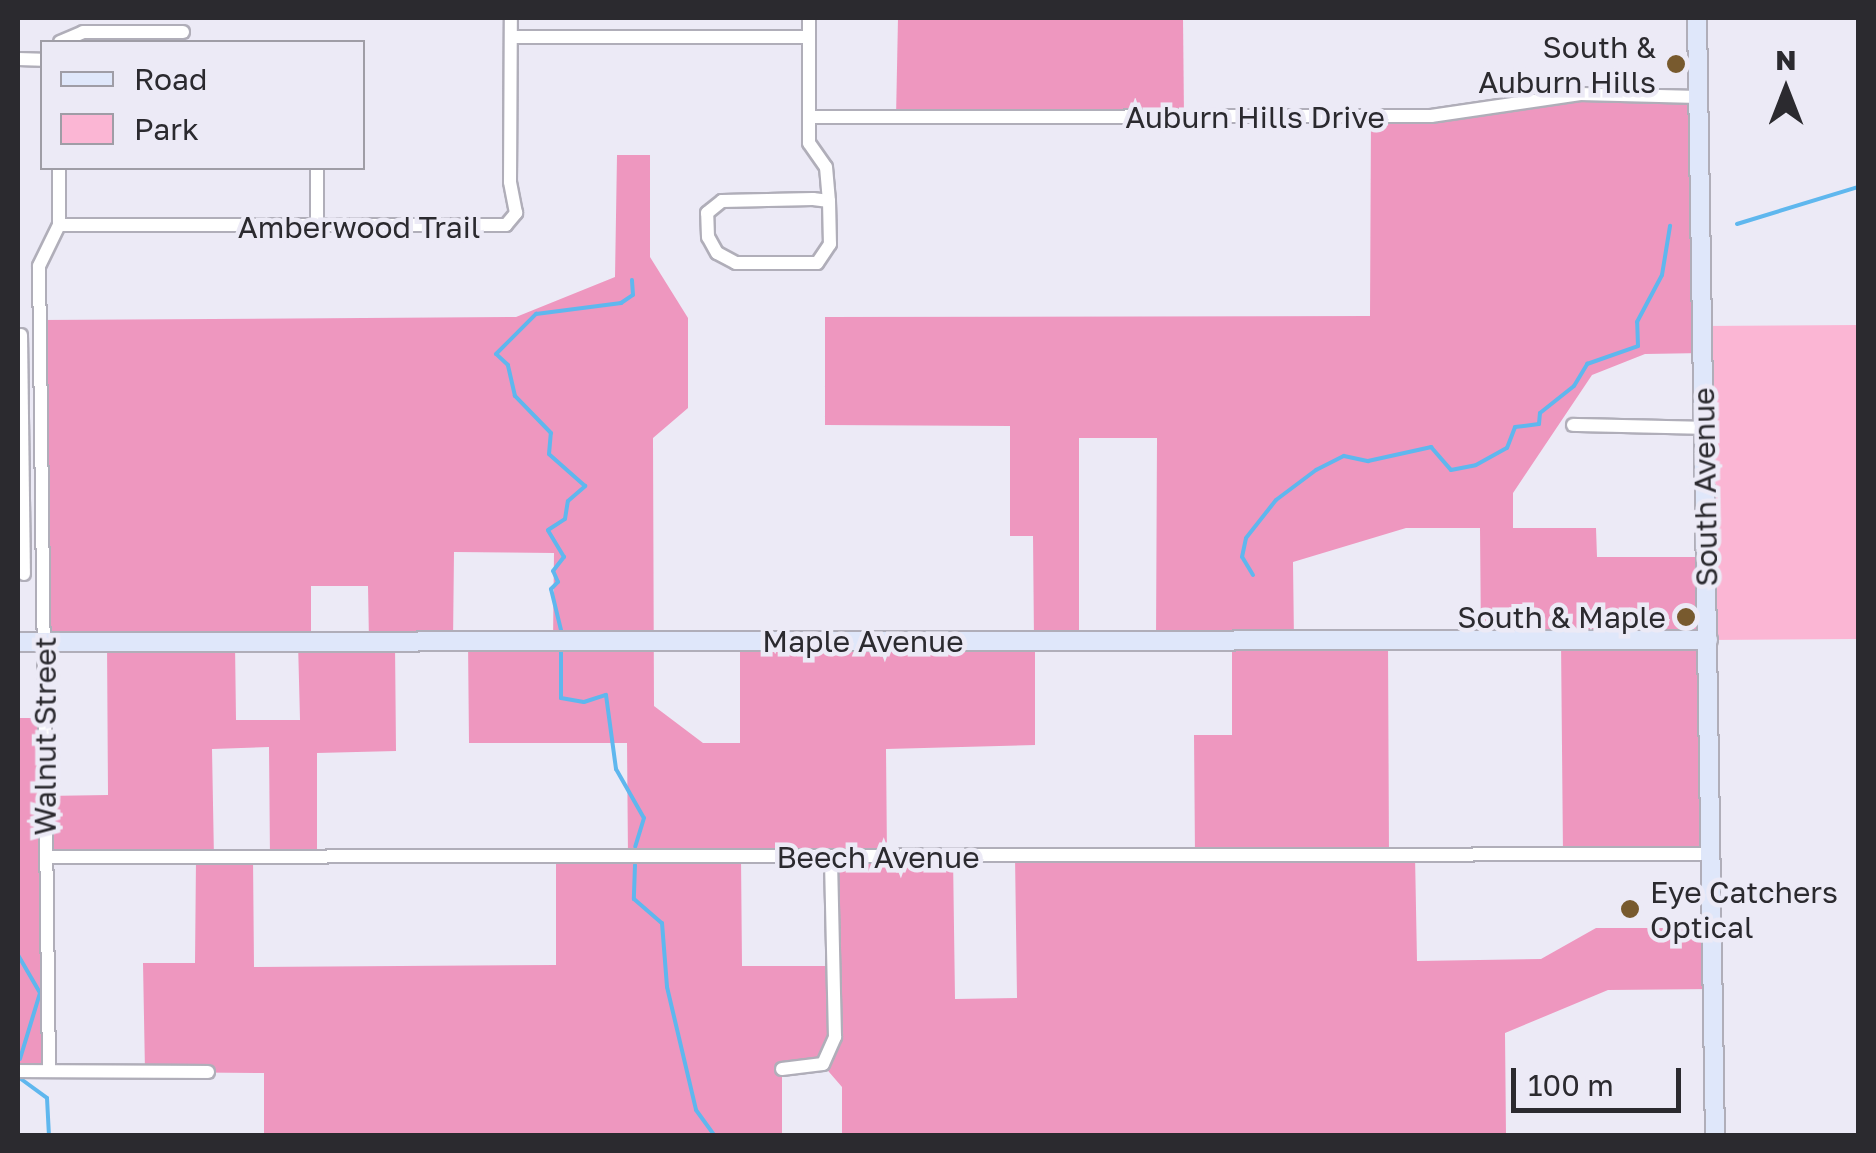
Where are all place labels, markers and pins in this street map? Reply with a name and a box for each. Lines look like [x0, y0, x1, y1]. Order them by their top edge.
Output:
place label: South & Auburn Hills [1478, 29, 1656, 100]
marker: South & Auburn Hills [1665, 53, 1687, 75]
place label: South & Maple [1457, 599, 1666, 635]
marker: South & Maple [1675, 606, 1697, 628]
place label: Eye Catchers Optical [1650, 874, 1838, 944]
marker: Eye Catchers Optical [1619, 898, 1641, 920]

